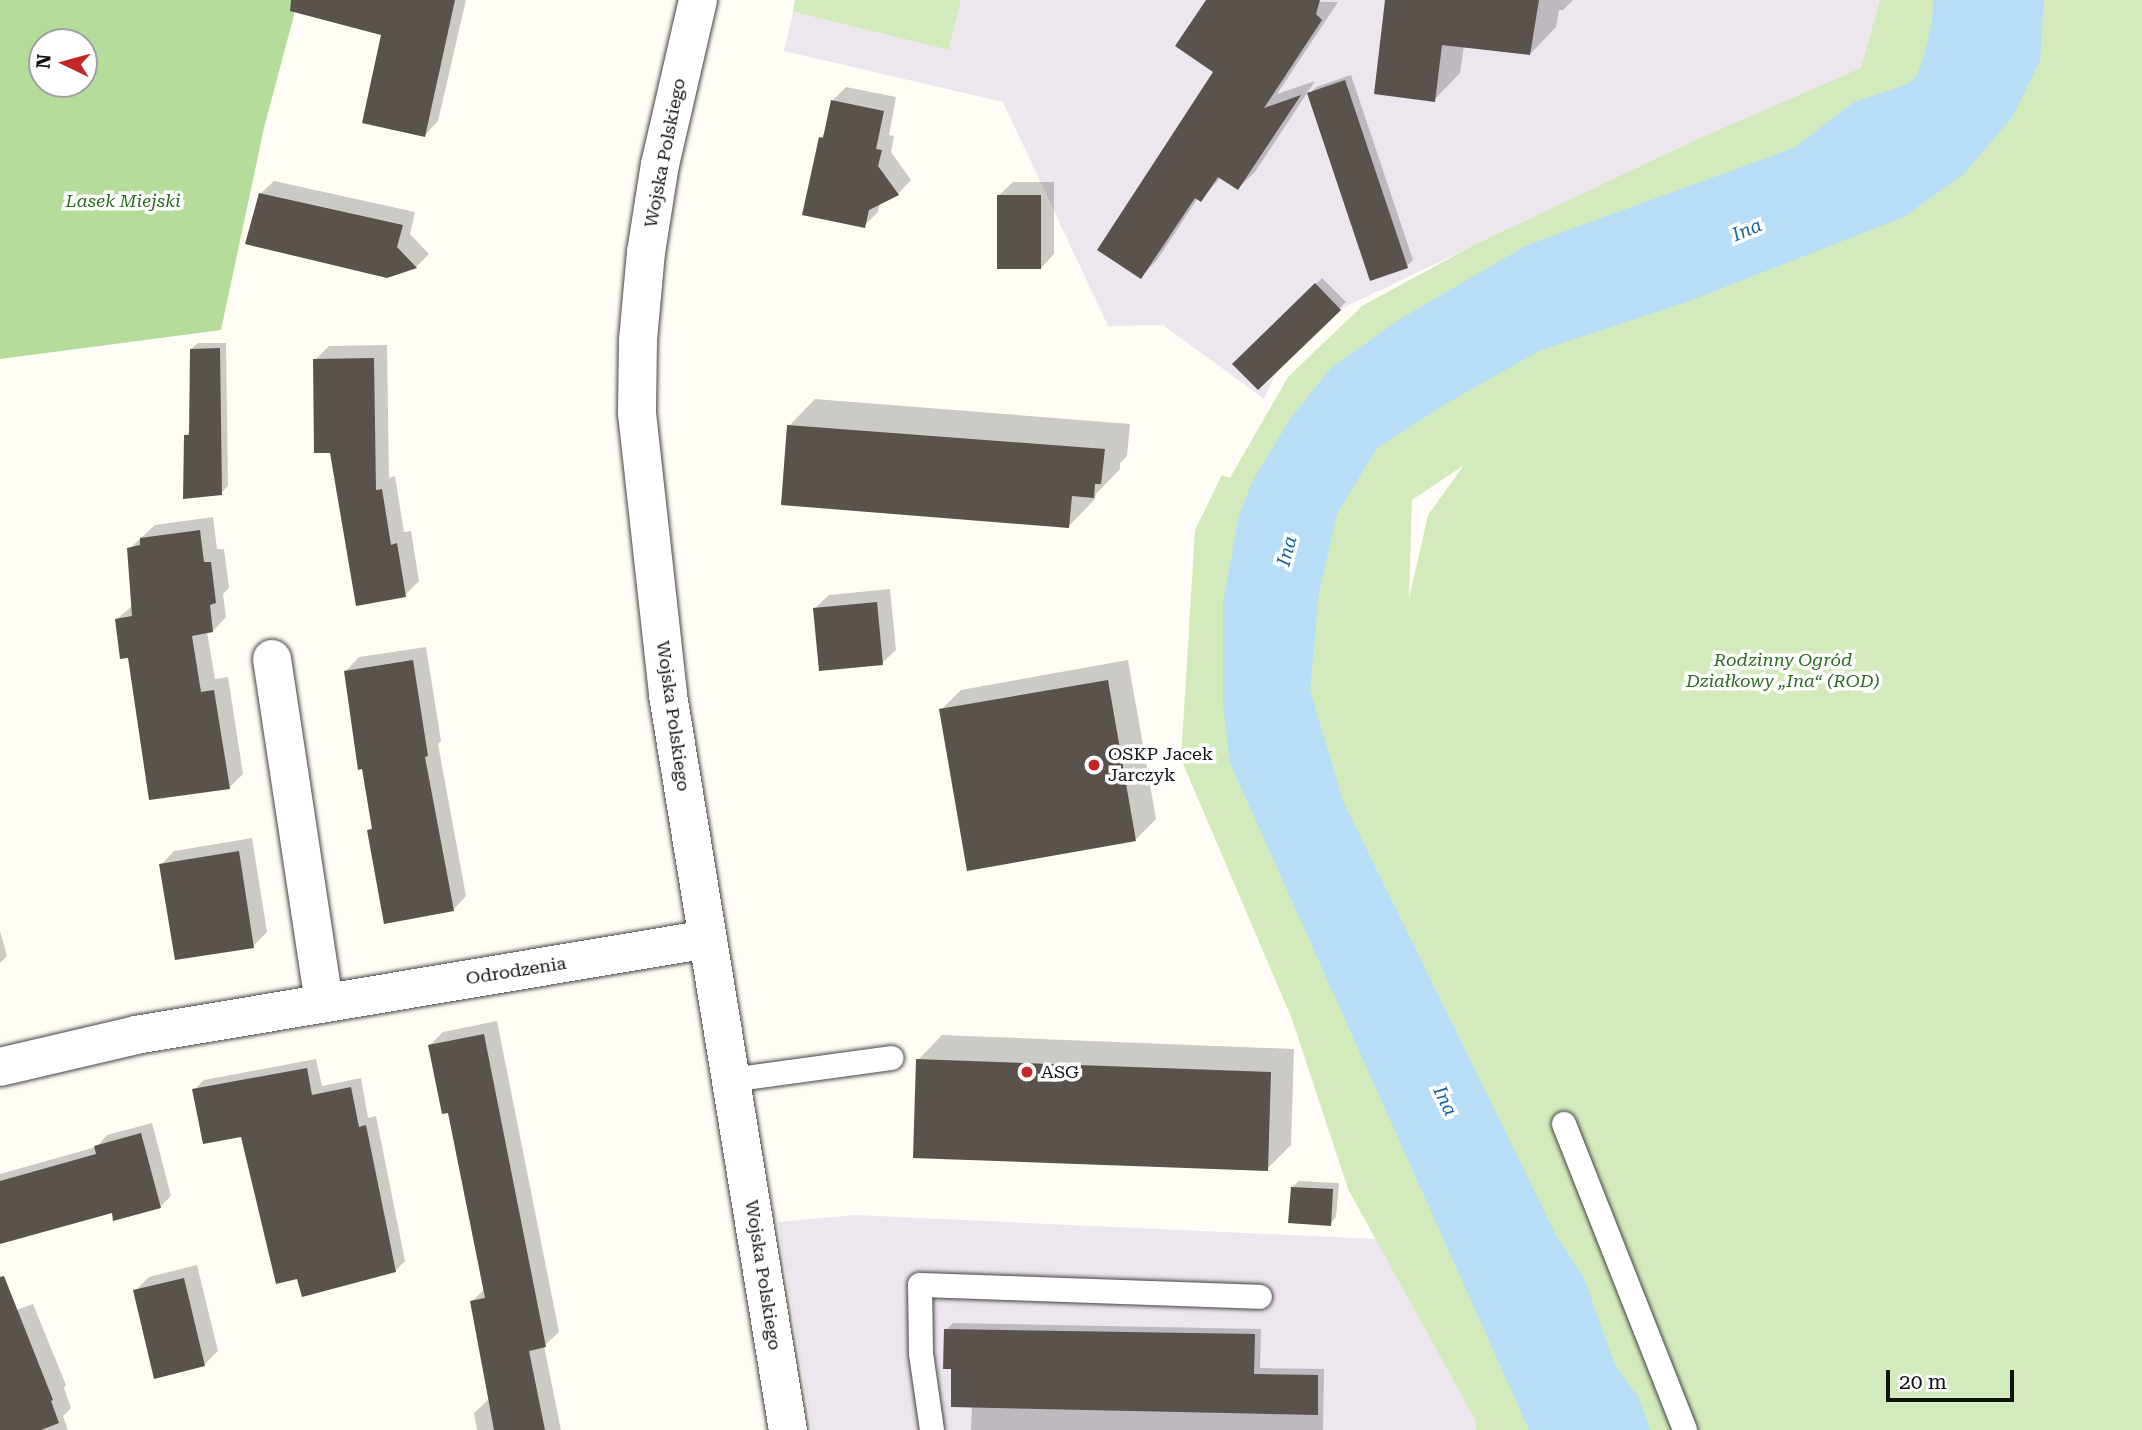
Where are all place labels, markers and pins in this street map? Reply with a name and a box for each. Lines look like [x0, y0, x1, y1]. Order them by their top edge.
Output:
place label: OSKP Jacek Jarczyk [1108, 744, 1213, 786]
marker: OSKP Jacek Jarczyk [1086, 757, 1102, 773]
place label: ASG [1041, 1061, 1079, 1083]
marker: ASG [1019, 1064, 1035, 1080]

